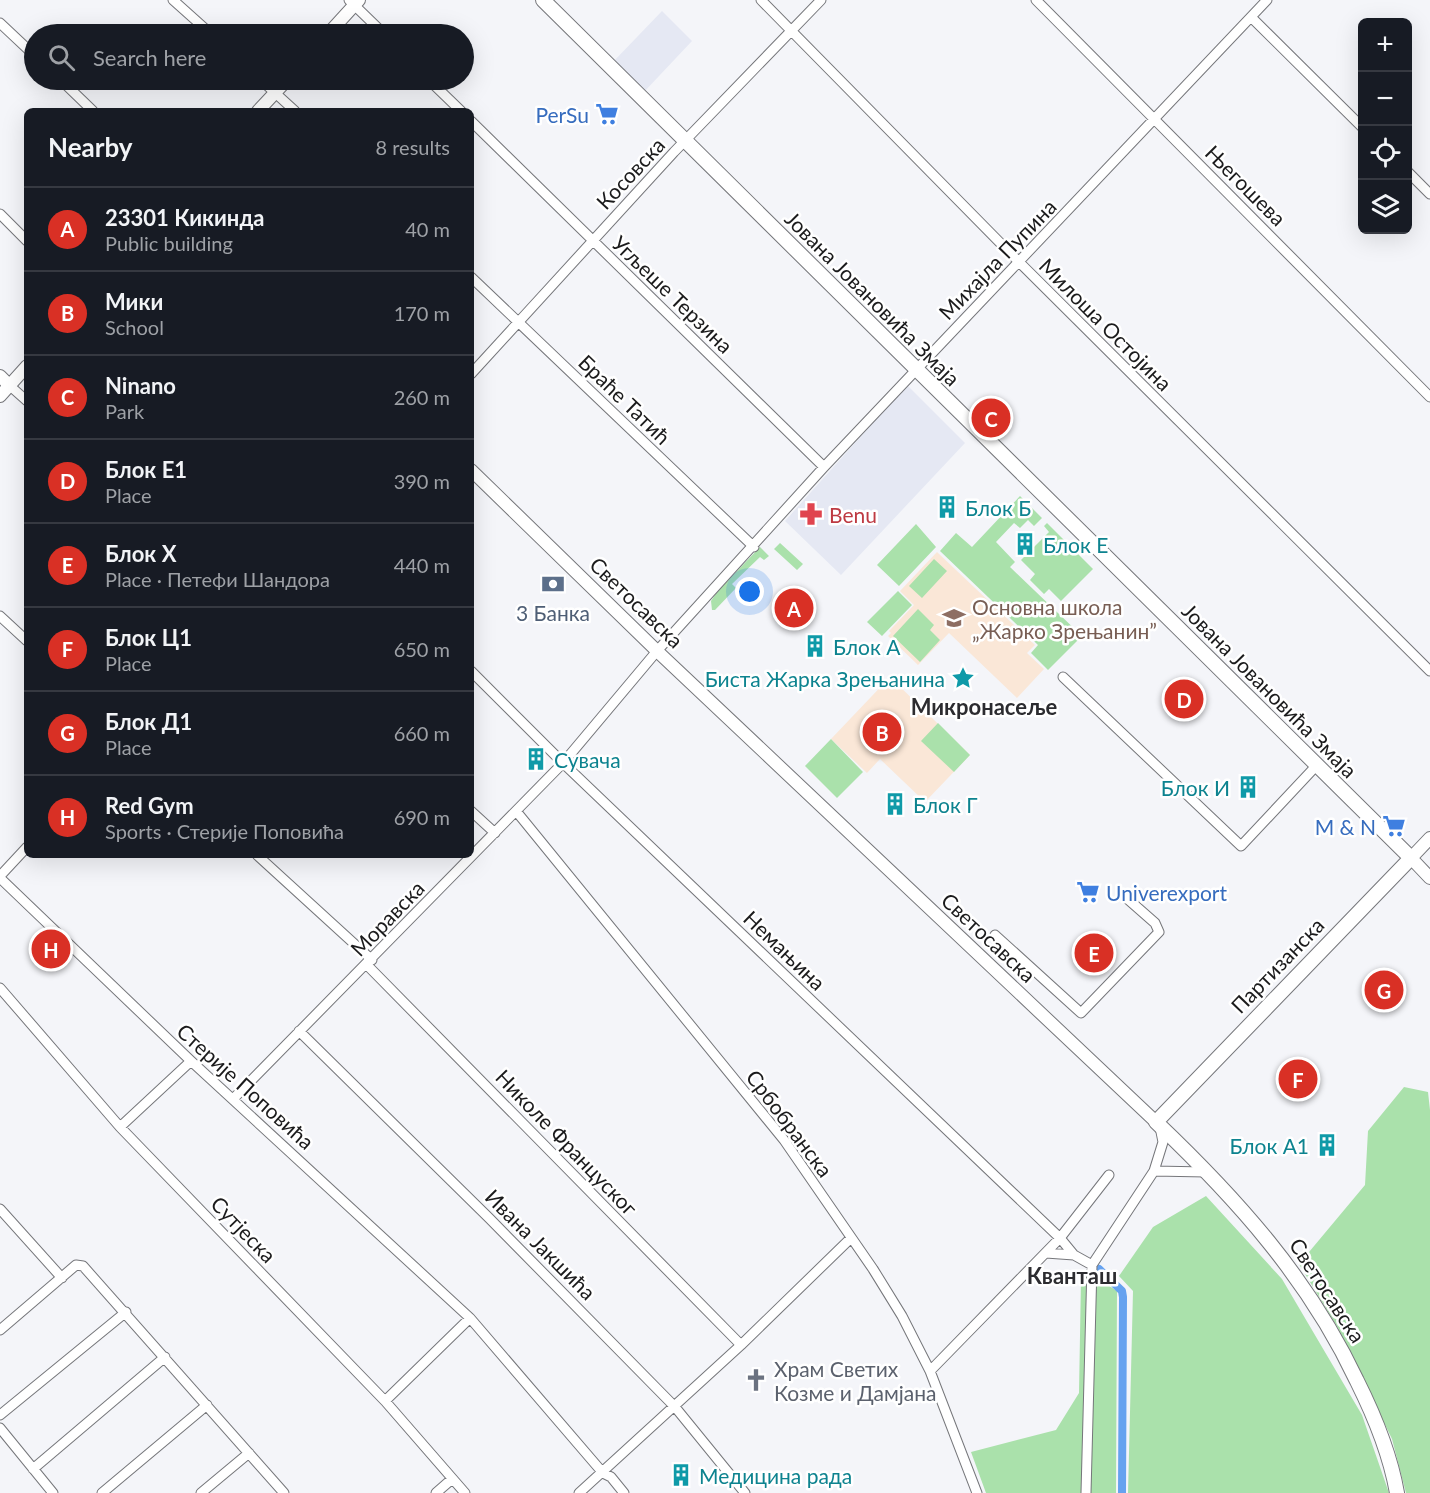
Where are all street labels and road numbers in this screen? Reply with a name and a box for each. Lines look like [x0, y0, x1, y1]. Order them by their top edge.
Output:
street label: Косовска [591, 132, 669, 214]
street label: Његошева [1201, 140, 1291, 230]
street label: Михајла Пупина [933, 194, 1061, 324]
street label: Јована Јовановића Змаја [781, 206, 965, 390]
street label: Угљеше Терзина [608, 230, 738, 358]
street label: Милоша Остојина [1035, 253, 1177, 395]
street label: Браће Татић [574, 349, 676, 449]
street label: Светосавска [585, 551, 689, 653]
street label: Јована Јовановића Змаја [1178, 598, 1362, 782]
street label: Моравска [345, 875, 429, 961]
street label: Светосавска [937, 887, 1041, 987]
street label: Немањина [739, 905, 831, 995]
street label: Партизанска [1225, 912, 1329, 1018]
street label: Стерије Поповића [172, 1018, 320, 1154]
street label: Николе Француског [491, 1064, 643, 1220]
street label: Србобранска [742, 1065, 838, 1181]
street label: Ивана Јакшића [481, 1184, 601, 1304]
street label: Сутјеска [206, 1191, 282, 1267]
street label: Светосавска [1285, 1233, 1371, 1347]

